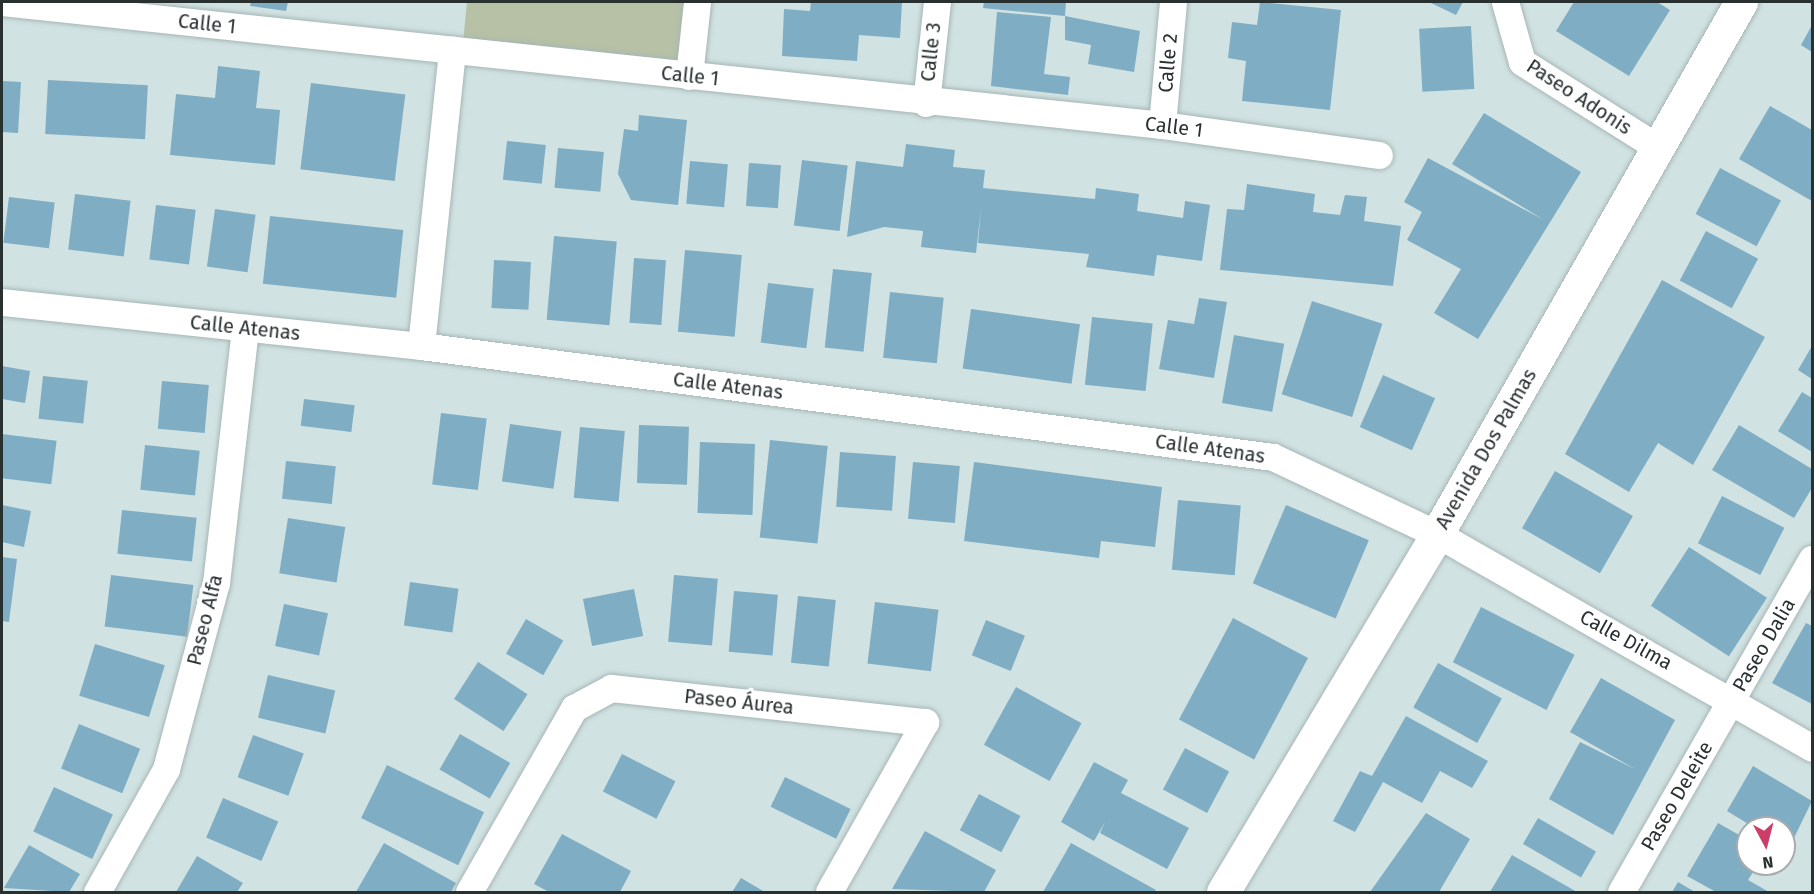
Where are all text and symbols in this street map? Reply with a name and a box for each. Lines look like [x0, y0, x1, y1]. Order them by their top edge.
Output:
street label: Calle 1 [177, 9, 237, 39]
street label: Calle 3 [916, 21, 946, 83]
street label: Calle 2 [1153, 32, 1183, 94]
street label: Paseo Adonis [1522, 54, 1636, 140]
street label: Calle 1 [660, 61, 720, 91]
street label: Calle 1 [1144, 112, 1204, 142]
street label: Calle Atenas [189, 310, 301, 346]
street label: Avenida Dos Palmas [1430, 365, 1542, 533]
street label: Calle Atenas [672, 367, 784, 405]
street label: Calle Atenas [1154, 429, 1266, 469]
street label: Paseo Alfa [182, 572, 228, 668]
street label: Paseo Dalia [1728, 594, 1800, 696]
street label: Calle Dilma [1576, 605, 1676, 675]
street label: Paseo Áurea [683, 684, 795, 720]
street label: Paseo Deleite [1636, 737, 1718, 855]
north arrow [1736, 816, 1796, 876]
text: N [1762, 852, 1774, 872]

